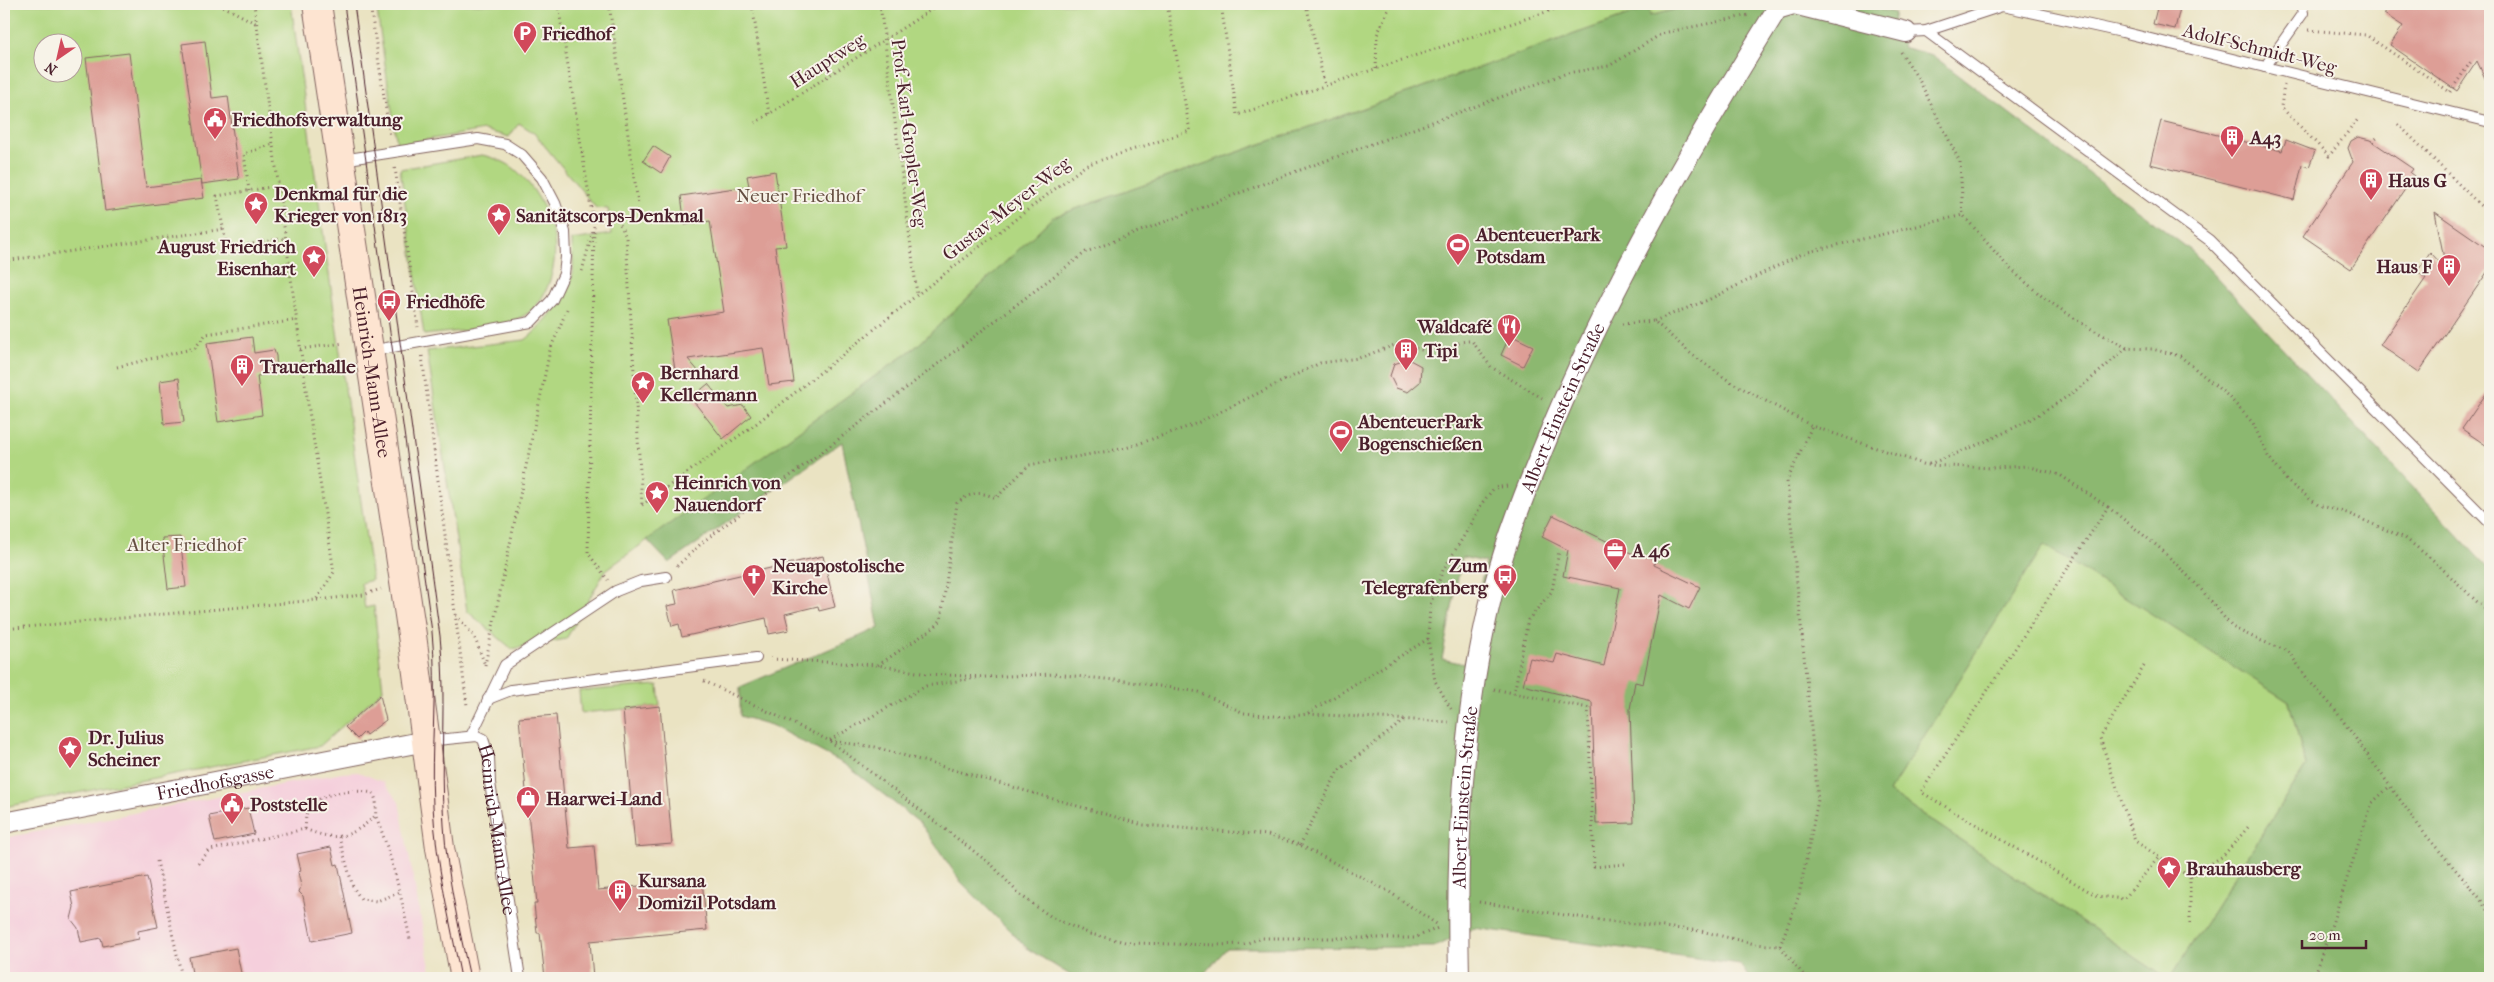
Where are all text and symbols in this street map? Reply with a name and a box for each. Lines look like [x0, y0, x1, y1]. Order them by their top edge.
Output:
street label: Adolf-Schmidt-Weg [2180, 19, 2340, 79]
parking icon: Friedhof [512, 20, 538, 54]
place label: Friedhof [541, 23, 617, 45]
street label: Hauptweg [786, 28, 870, 93]
north arrow [32, 32, 82, 82]
street label: Prof.-Karl-Gropler-Weg [886, 37, 932, 230]
text: N [42, 58, 60, 78]
public building icon: Friedhofsverwaltung [202, 106, 228, 140]
place label: Friedhofsverwaltung [231, 109, 403, 131]
building icon: A43 [2219, 124, 2245, 158]
place label: A43 [2249, 127, 2281, 149]
street label: Gustav-Meyer-Weg [938, 152, 1076, 266]
building icon: Haus G [2358, 167, 2384, 201]
place label: Haus G [2388, 170, 2448, 192]
place label: Denkmal für die Krieger von 1813 [274, 183, 408, 227]
park label: Neuer Friedhof [736, 185, 865, 207]
place icon: Denkmal für die Krieger von 1813 [243, 191, 269, 225]
place icon: Sanitätscorps-Denkmal [486, 202, 512, 236]
place label: Sanitätscorps-Denkmal [516, 205, 705, 227]
place label: AbenteuerPark Potsdam [1475, 224, 1602, 268]
sports icon: AbenteuerPark Potsdam [1445, 232, 1471, 266]
place label: August Friedrich Eisenhart [157, 236, 296, 280]
place icon: August Friedrich Eisenhart [301, 244, 327, 278]
building icon: Haus F [2436, 253, 2462, 287]
place label: Haus F [2376, 256, 2433, 278]
street label: Heinrich-Mann-Allee [348, 285, 395, 459]
bus stop icon: Friedhöfe [376, 288, 402, 322]
place label: Friedhöfe [405, 291, 486, 313]
restaurant icon: Waldcafé [1496, 313, 1522, 347]
place label: Waldcafé [1417, 316, 1493, 338]
street label: Albert-Einstein-Straße [1516, 319, 1610, 497]
building icon: Tipi [1393, 337, 1419, 371]
place label: Tipi [1423, 340, 1458, 362]
building icon: Trauerhalle [229, 353, 255, 387]
place label: Trauerhalle [259, 356, 356, 378]
place label: Bernhard Kellermann [660, 362, 758, 406]
place icon: Bernhard Kellermann [630, 370, 656, 404]
place label: AbenteuerPark Bogenschießen [1357, 411, 1484, 455]
sports icon: AbenteuerPark Bogenschießen [1328, 419, 1354, 453]
place label: Heinrich von Nauendorf [674, 472, 782, 516]
place icon: Heinrich von Nauendorf [644, 480, 670, 514]
park label: Alter Friedhof [126, 534, 247, 556]
office icon: A 46 [1602, 537, 1628, 571]
place label: A 46 [1631, 540, 1671, 562]
place label: Neuapostolische Kirche [772, 555, 905, 599]
place label: Zum Telegrafenberg [1361, 555, 1489, 599]
church icon: Neuapostolische Kirche [741, 563, 767, 597]
bus stop icon: Zum Telegrafenberg [1492, 563, 1518, 597]
street label: Albert-Einstein-Straße [1448, 705, 1483, 890]
place label: Dr. Julius Scheiner [88, 727, 164, 771]
place icon: Dr. Julius Scheiner [57, 735, 83, 769]
street label: Heinrich-Mann-Allee [473, 741, 520, 917]
street label: Friedhofsgasse [155, 761, 276, 805]
shop icon: Haarwei-Land [515, 785, 541, 819]
place label: Haarwei-Land [546, 788, 663, 810]
public building icon: Poststelle [219, 791, 245, 825]
place label: Poststelle [250, 794, 328, 816]
place icon: Brauhausberg [2156, 855, 2182, 889]
place label: Brauhausberg [2186, 858, 2301, 880]
place label: Kursana Domizil Potsdam [638, 870, 776, 914]
building icon: Kursana Domizil Potsdam [607, 878, 633, 912]
scale bar [2302, 917, 2365, 949]
text: 20 m [2309, 926, 2341, 944]

